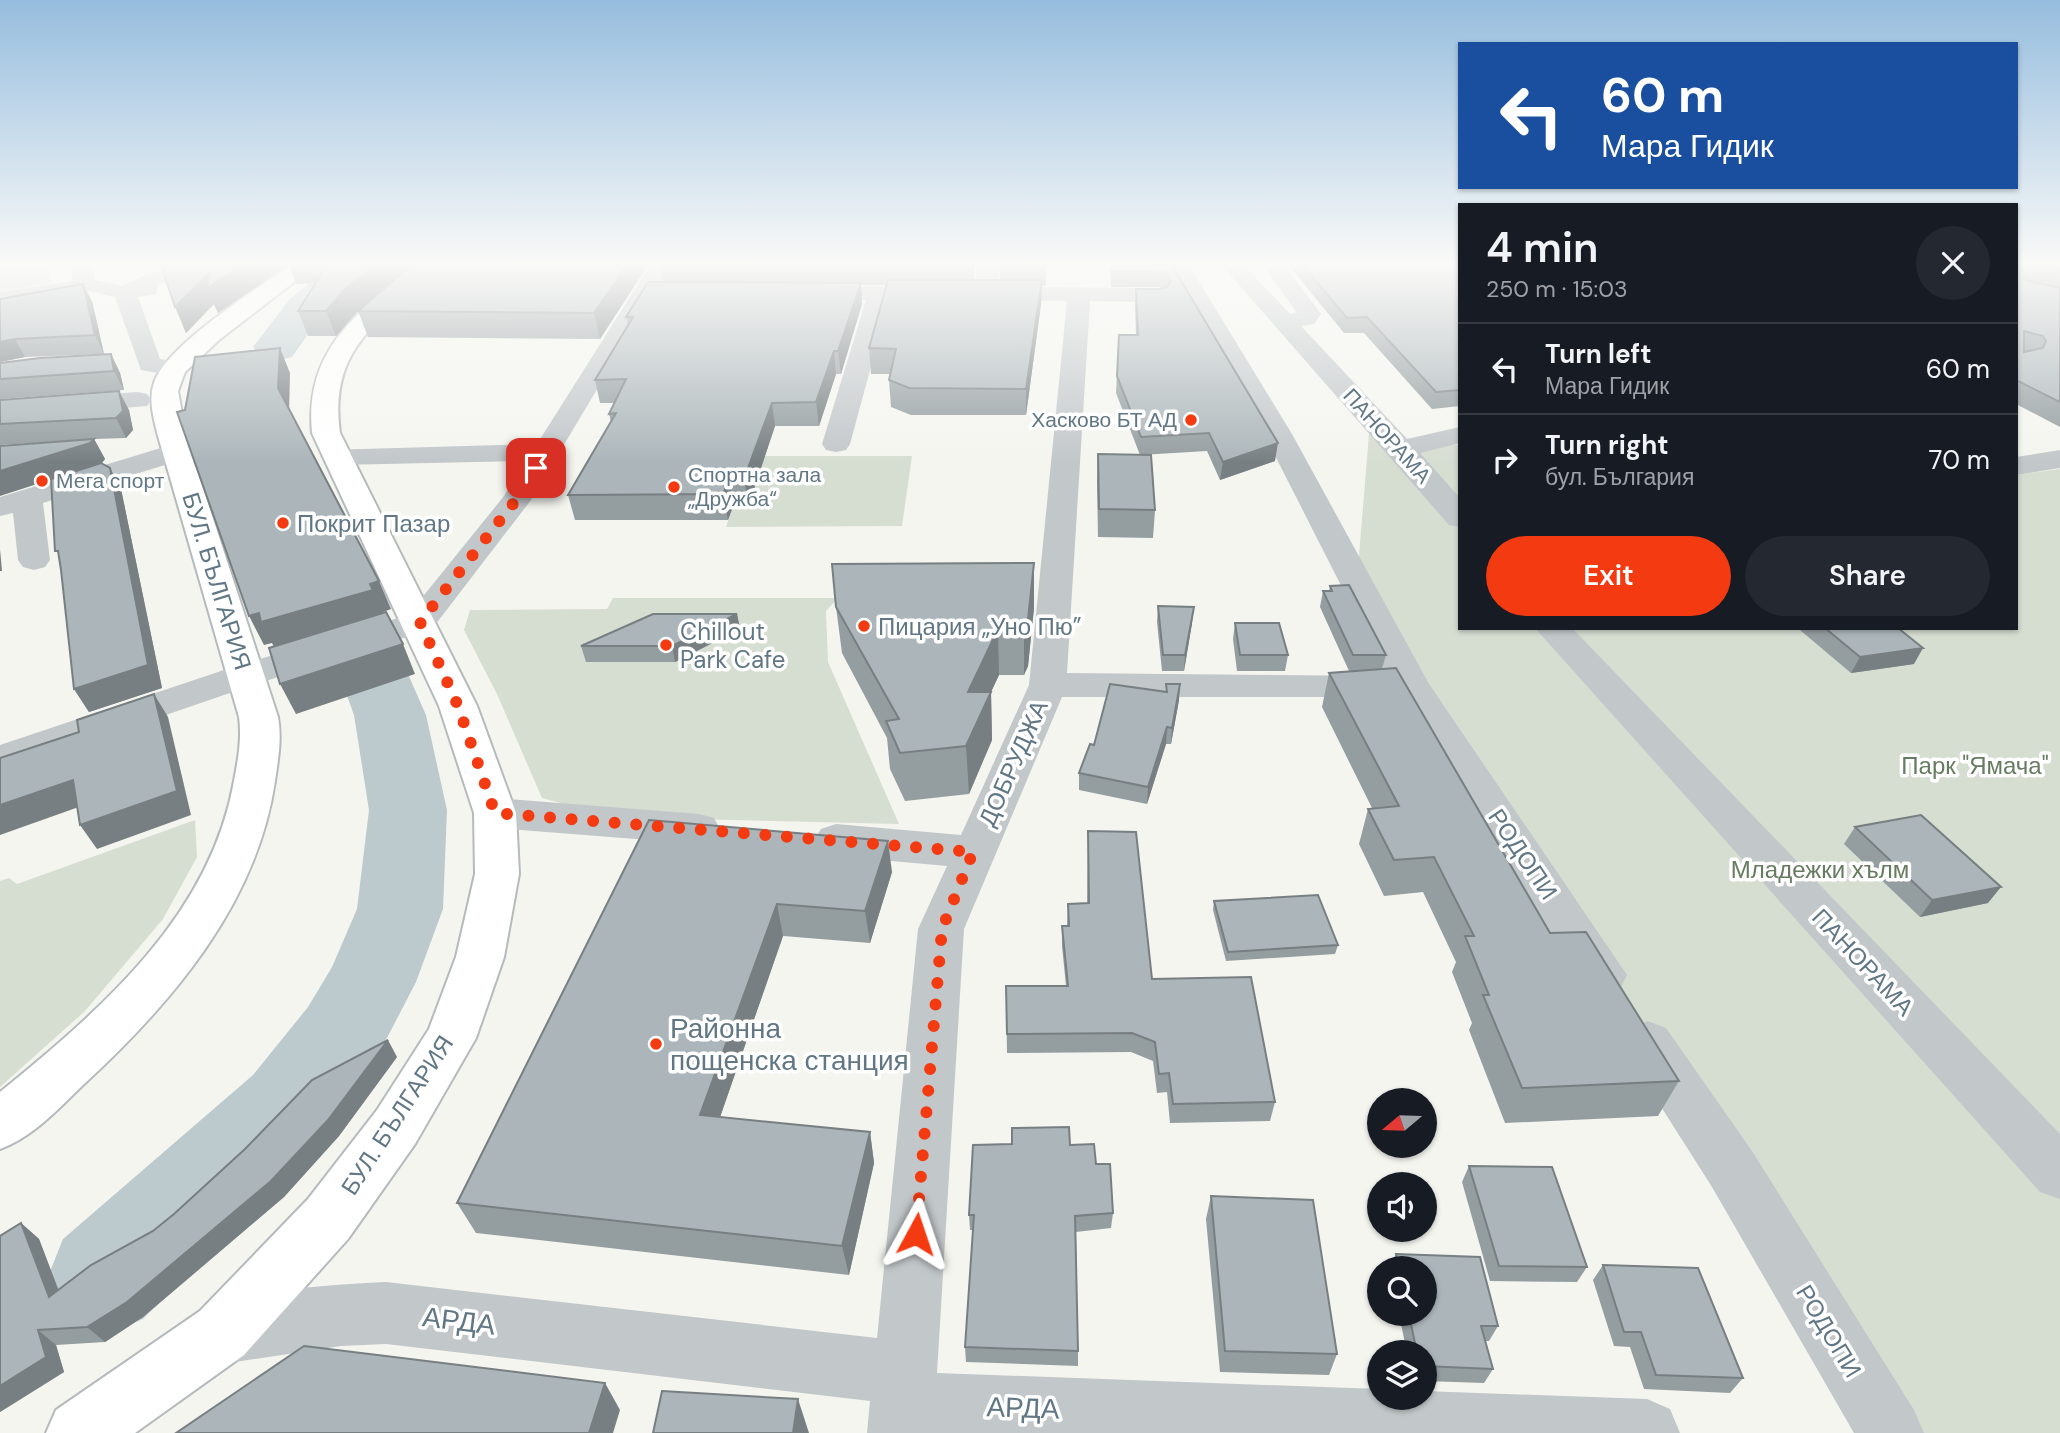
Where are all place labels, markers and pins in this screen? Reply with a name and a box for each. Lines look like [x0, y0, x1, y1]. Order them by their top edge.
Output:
place label: Хасково БТ АД [1031, 406, 1177, 434]
marker: Хасково БТ АД [1183, 412, 1199, 428]
pin [506, 438, 566, 498]
place label: Спортна зала „Дружба“ [688, 461, 821, 513]
place label: Мега спорт [56, 467, 165, 495]
marker: Мега спорт [34, 473, 50, 489]
marker: Спортна зала „Дружба“ [666, 479, 682, 495]
place label: Покрит Пазар [297, 508, 450, 539]
marker: Покрит Пазар [275, 515, 291, 531]
place label: Пицария „Уно Пю” [878, 611, 1082, 642]
place label: Chillout Park Cafe [680, 616, 785, 675]
marker: Пицария „Уно Пю” [856, 618, 872, 634]
marker: Chillout Park Cafe [658, 637, 674, 653]
place label: Районна пощенска станция [670, 1010, 909, 1079]
marker: Районна пощенска станция [648, 1036, 664, 1052]

